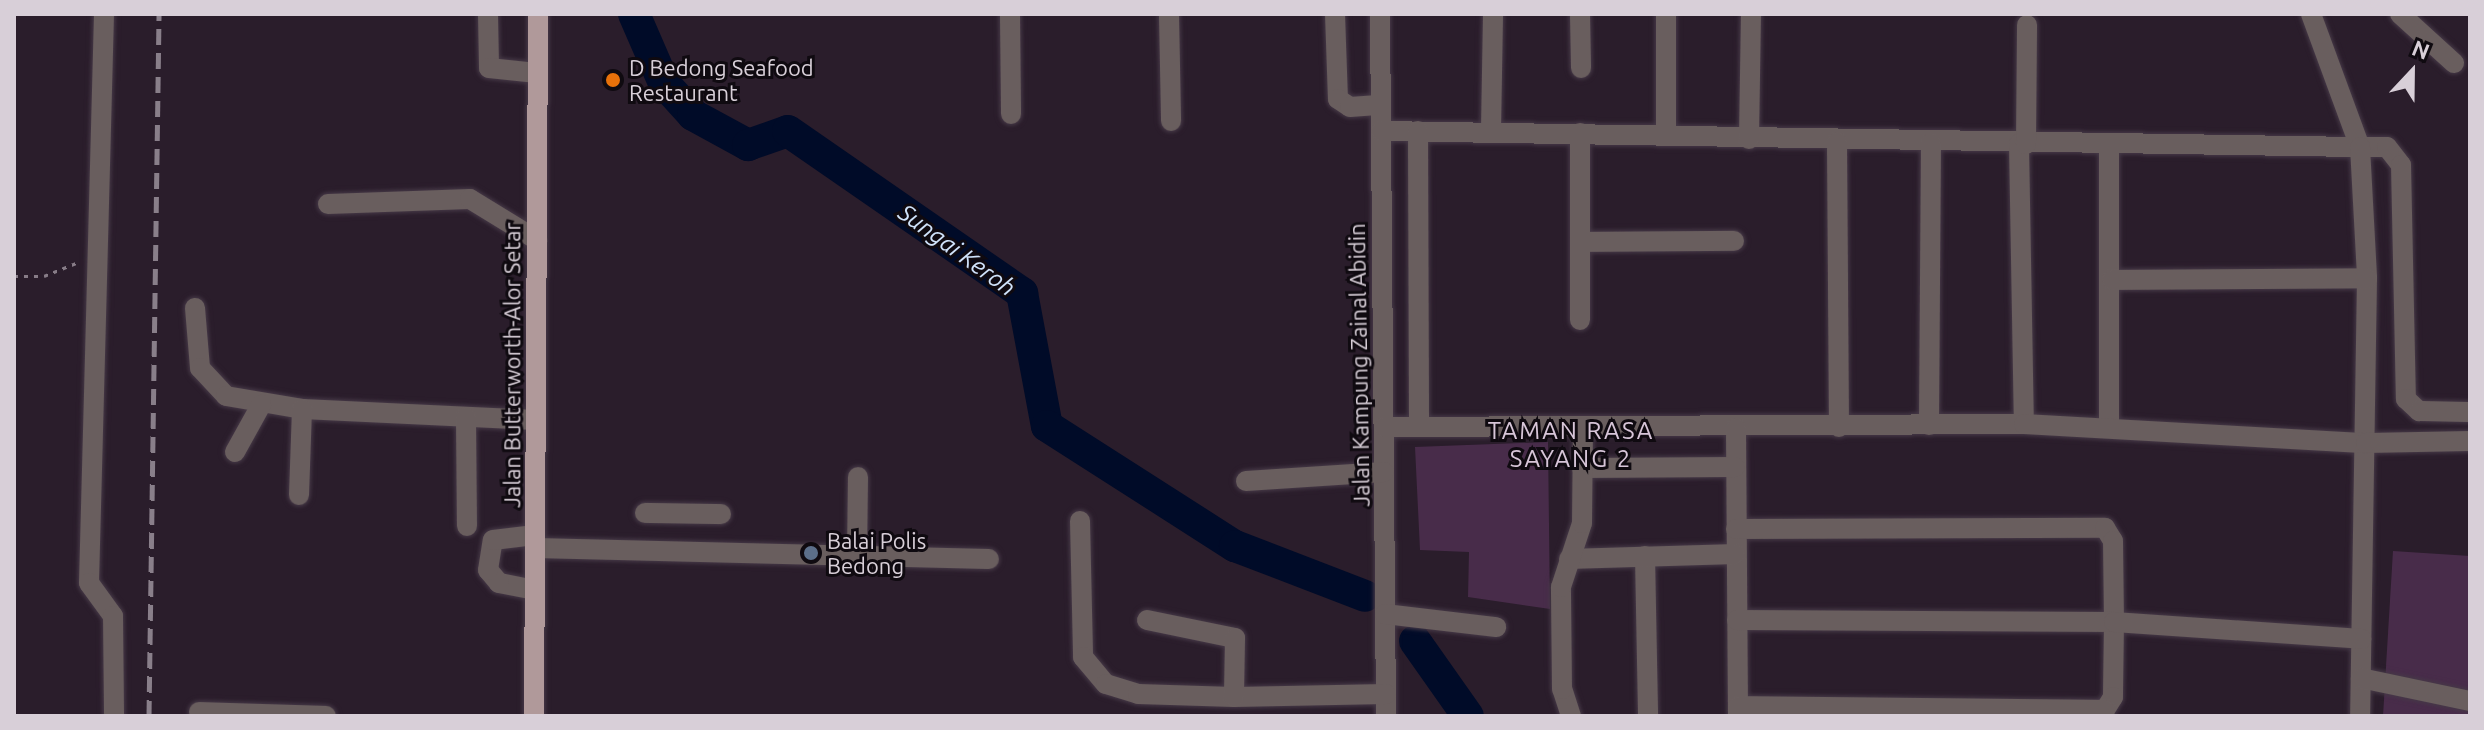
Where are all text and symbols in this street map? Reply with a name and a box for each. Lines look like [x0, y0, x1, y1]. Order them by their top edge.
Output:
north arrow [2372, 32, 2452, 112]
text: N [2409, 35, 2433, 64]
place label: D Bedong Seafood Restaurant [629, 54, 814, 106]
marker: D Bedong Seafood Restaurant [604, 71, 622, 89]
water label: Sungai Keroh [893, 198, 1021, 302]
street label: Jalan Butterworth-Alor Setar [499, 222, 525, 508]
street label: Jalan Kampung Zainal Abidin [1343, 223, 1375, 507]
district label: TAMAN RASA SAYANG 2 [1488, 417, 1654, 473]
place label: Balai Polis Bedong [827, 527, 926, 578]
marker: Balai Polis Bedong [802, 544, 820, 562]

